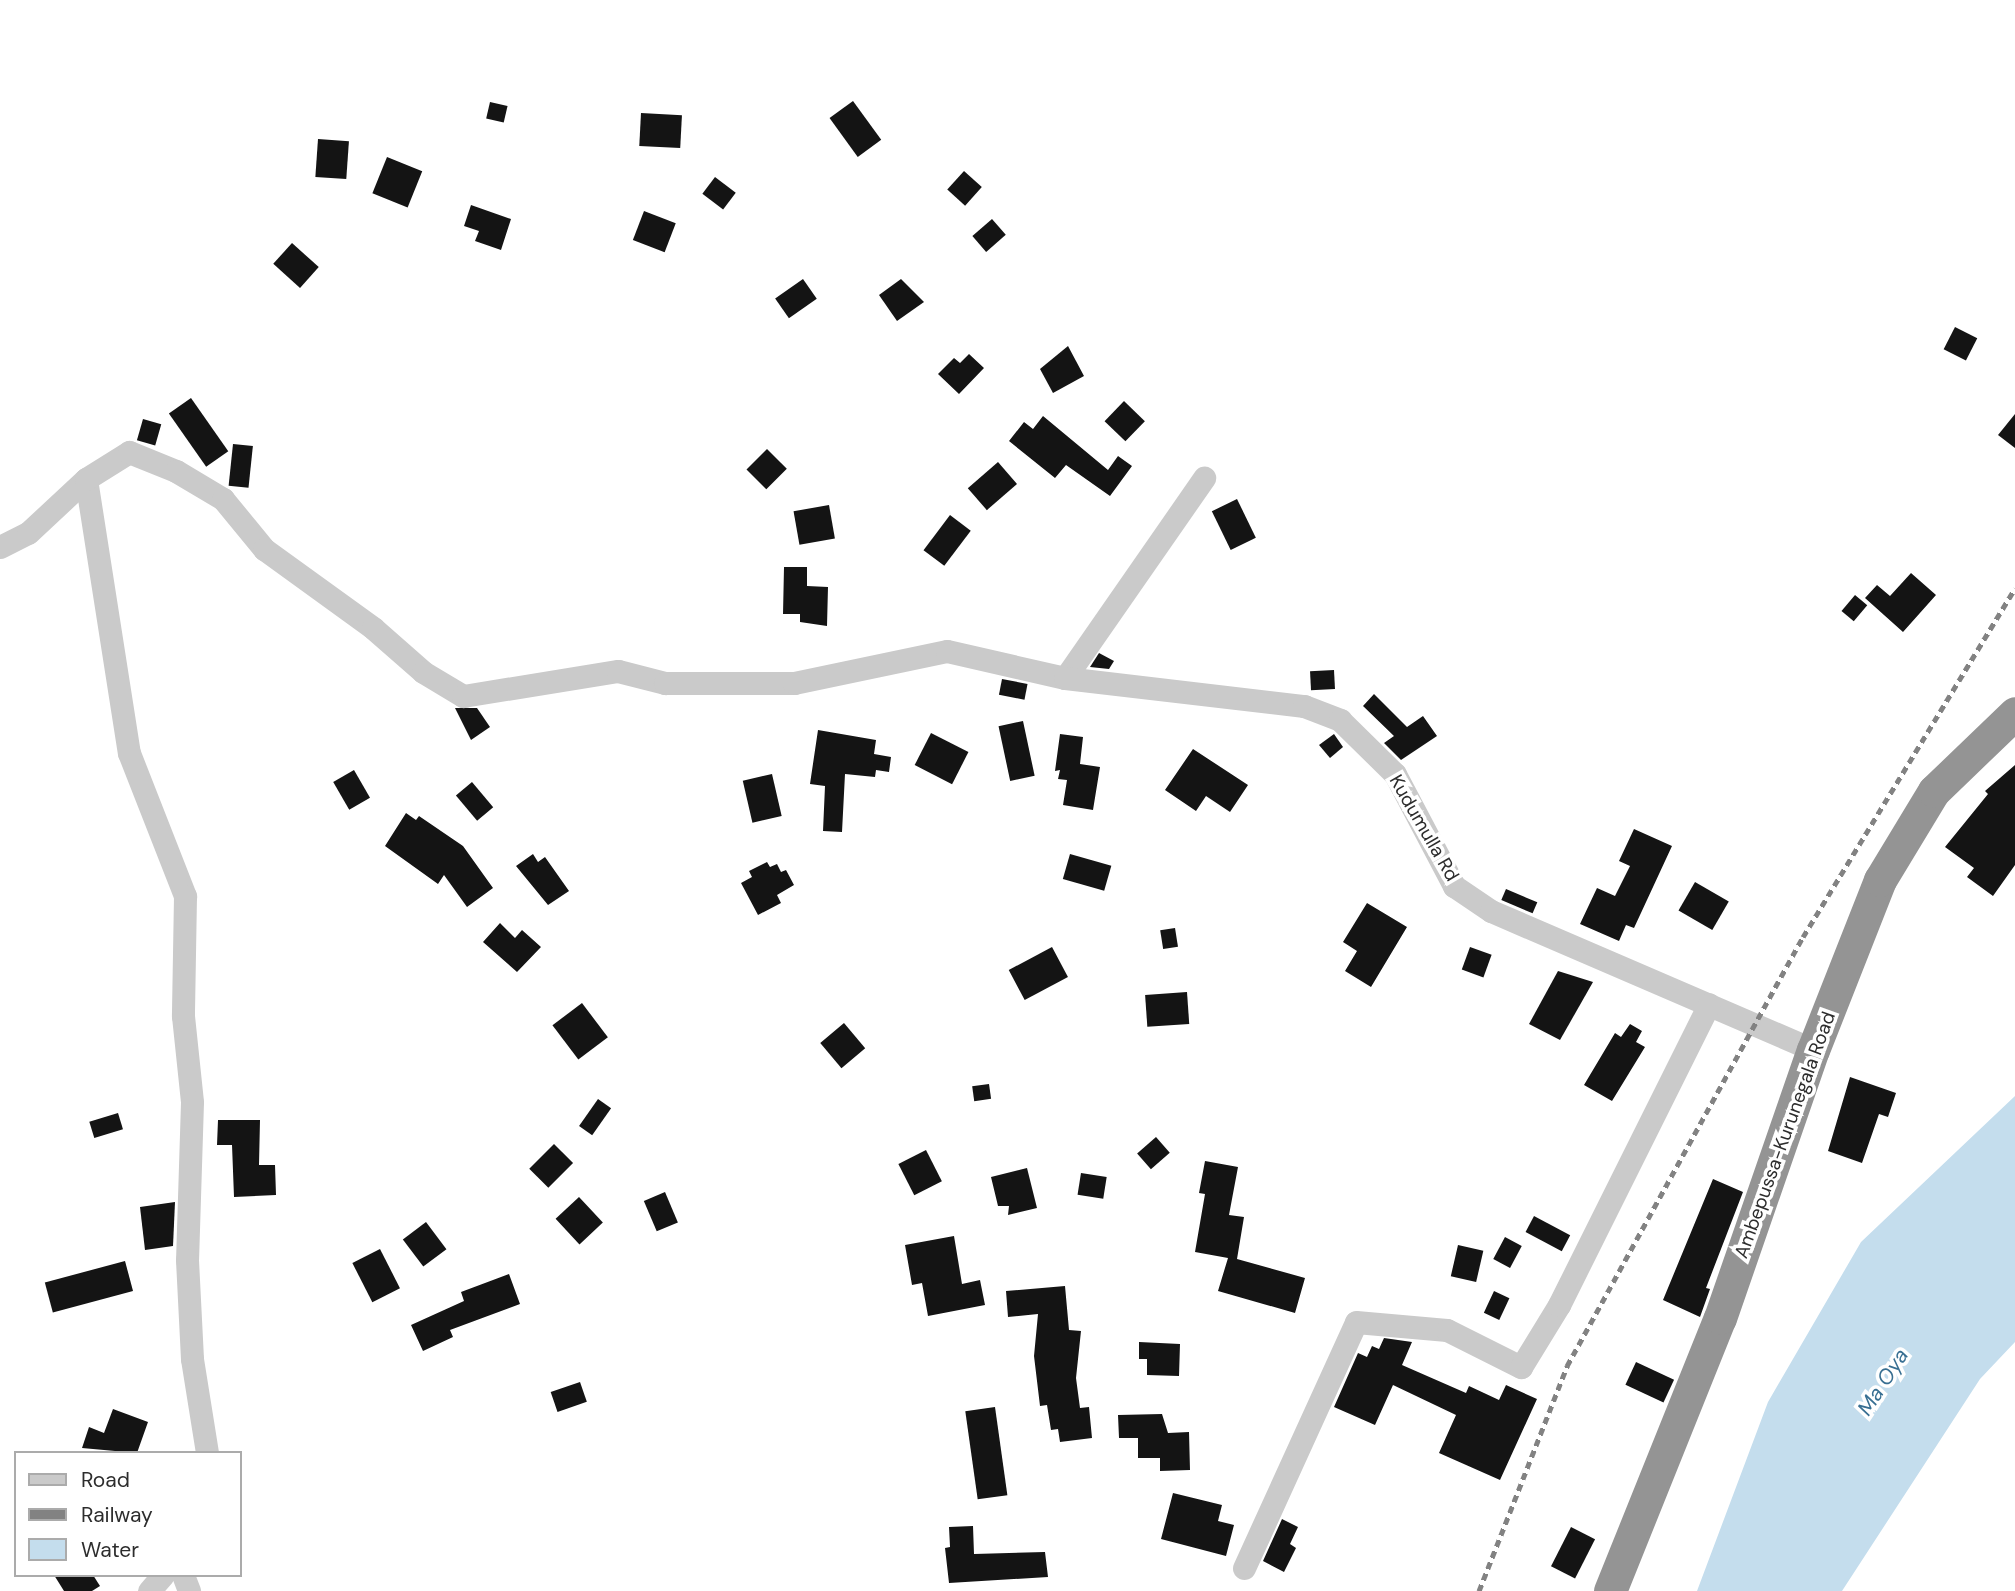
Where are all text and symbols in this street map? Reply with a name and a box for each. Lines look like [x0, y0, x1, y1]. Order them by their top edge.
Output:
street label: Kudumulla Rd [1384, 771, 1464, 885]
street label: Ambepussa-Kurunegala Road [1730, 1009, 1840, 1261]
water label: Ma Oya [1852, 1344, 1914, 1420]
legend [14, 1451, 242, 1577]
text: Road [81, 1466, 130, 1494]
text: Railway [81, 1501, 153, 1529]
text: Water [81, 1536, 139, 1564]

